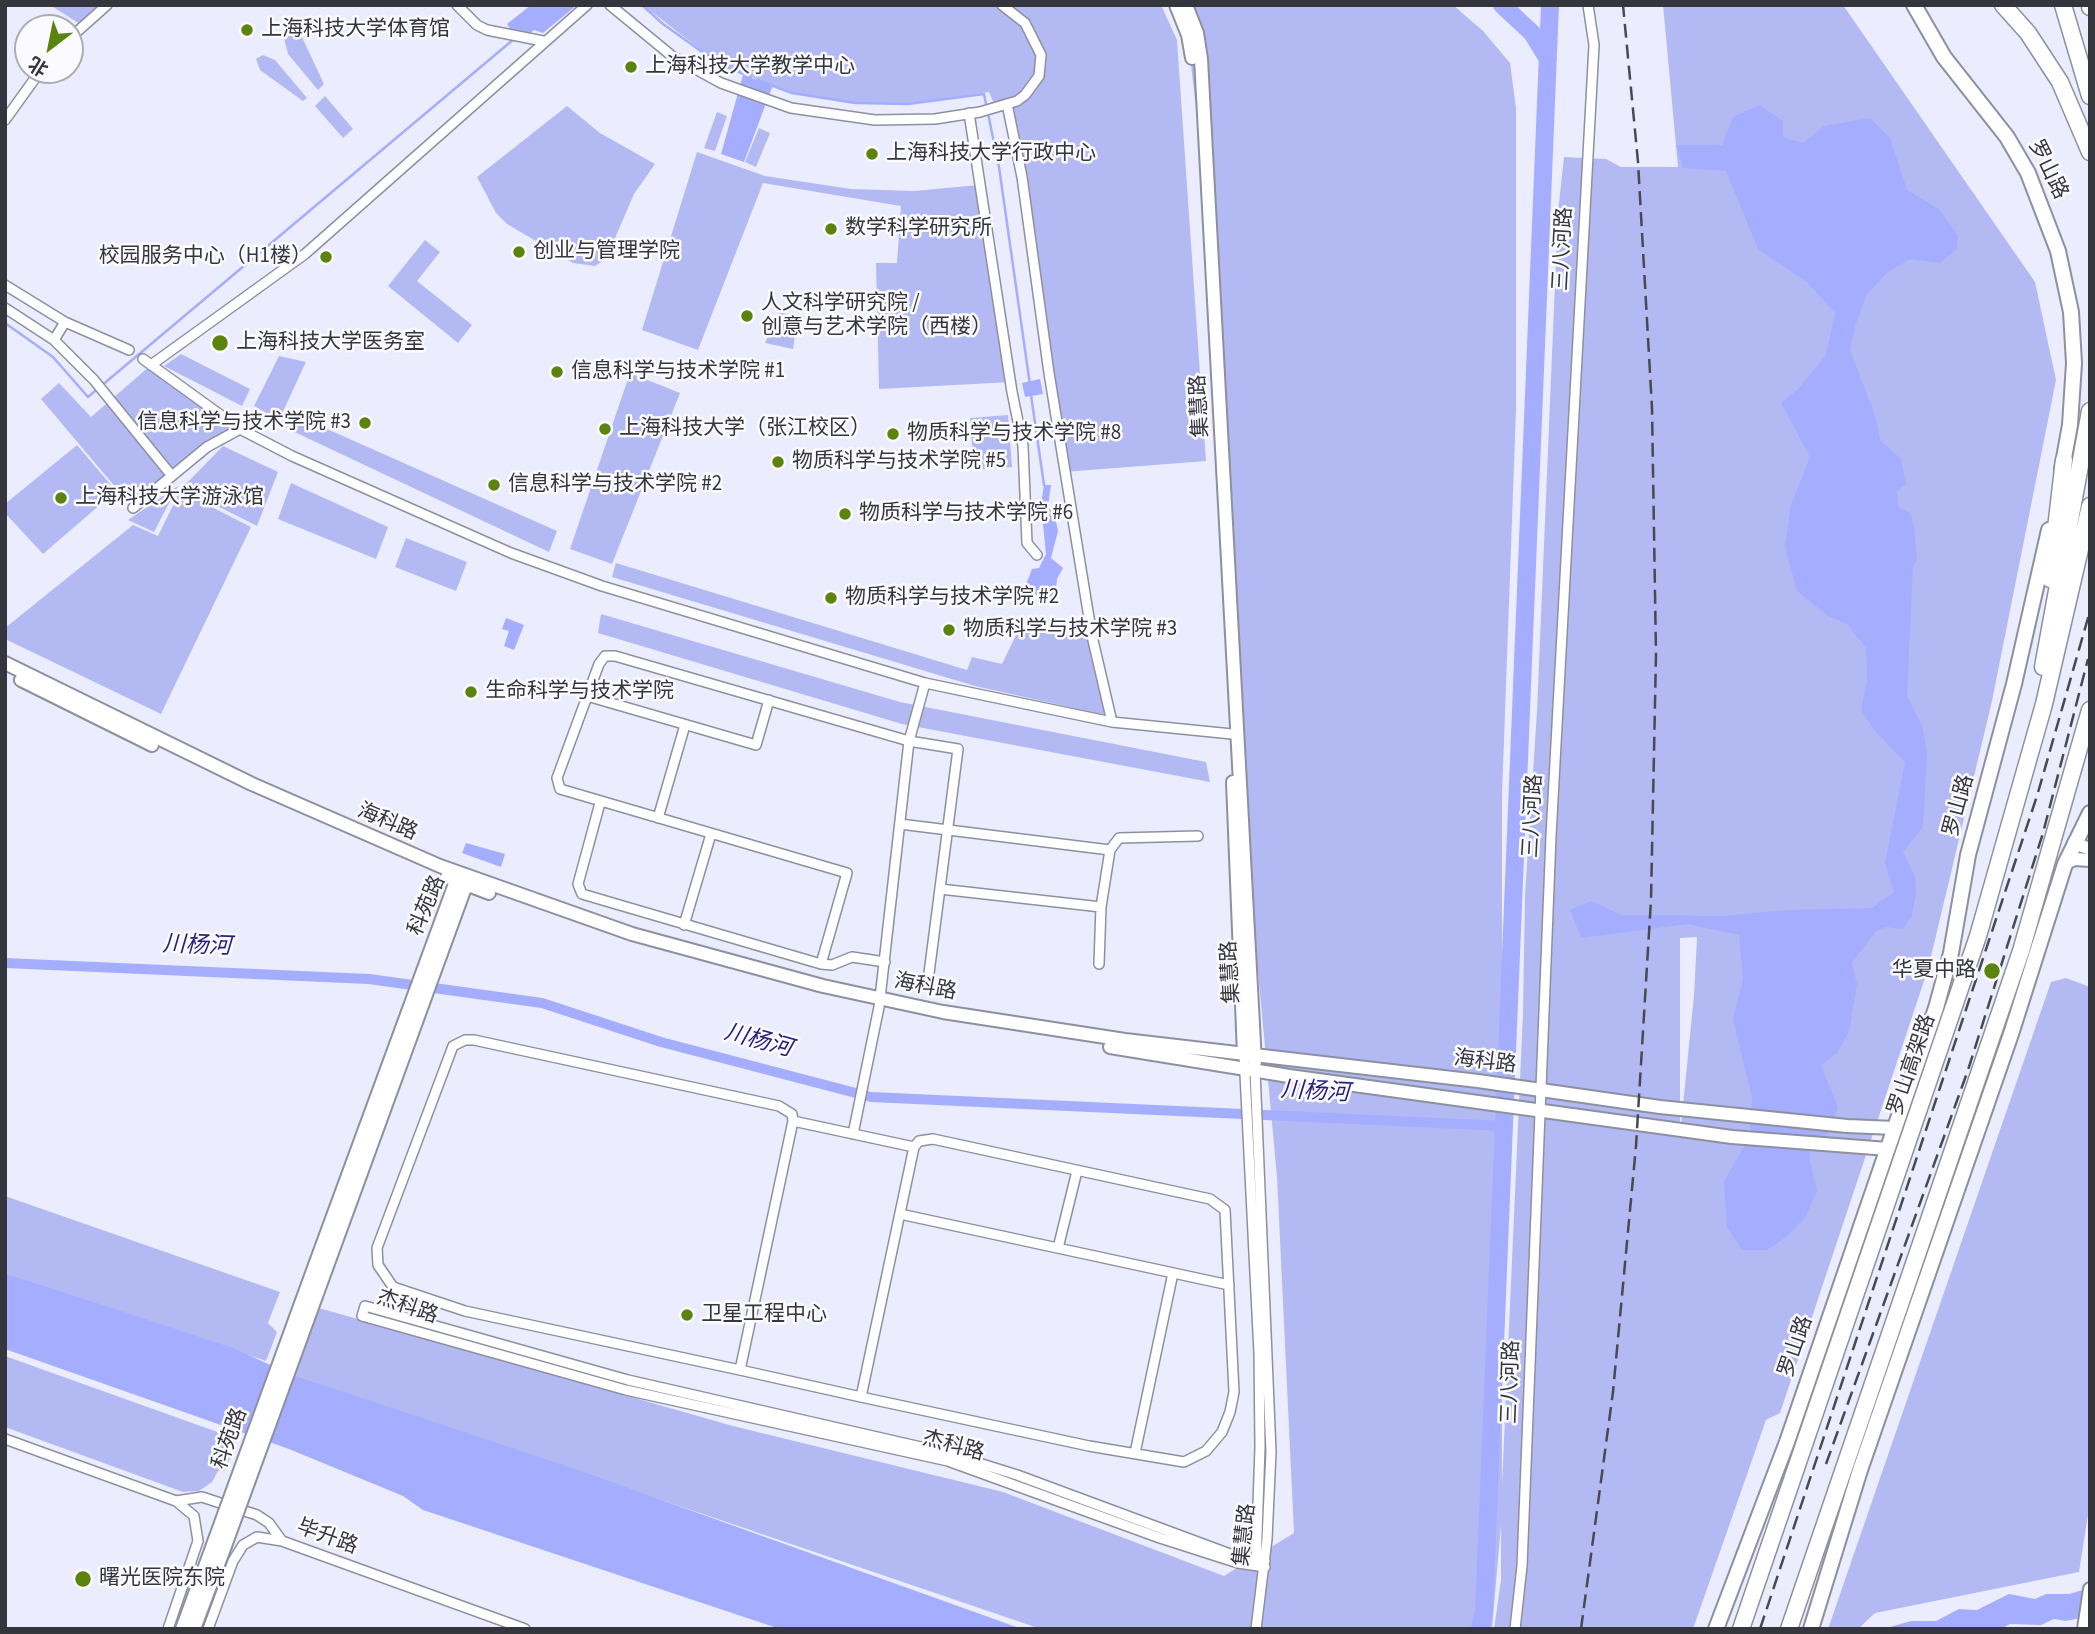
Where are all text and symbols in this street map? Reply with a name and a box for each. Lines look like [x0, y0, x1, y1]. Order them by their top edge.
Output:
north arrow [14, 14, 84, 84]
place label: 上海科技大学体育馆 [261, 17, 450, 43]
marker: 上海科技大学体育馆 [239, 22, 255, 38]
text: 北 [23, 49, 54, 82]
place label: 上海科技大学教学中心 [645, 54, 855, 80]
marker: 上海科技大学教学中心 [623, 59, 639, 75]
street label: 罗山路 [2022, 136, 2072, 204]
place label: 上海科技大学行政中心 [886, 141, 1096, 167]
marker: 上海科技大学行政中心 [864, 146, 880, 162]
street label: 三八河路 [1549, 206, 1579, 292]
place label: 数学科学研究所 [845, 216, 992, 242]
marker: 数学科学研究所 [823, 221, 839, 237]
place label: 创业与管理学院 [533, 239, 680, 265]
place label: 校园服务中心（H1楼） [99, 244, 312, 270]
marker: 创业与管理学院 [511, 244, 527, 260]
marker: 校园服务中心（H1楼） [318, 249, 334, 265]
place label: 人文科学研究院 / 创意与艺术学院（西楼） [761, 291, 992, 341]
marker: 人文科学研究院 / 创意与艺术学院（西楼） [739, 308, 755, 324]
place label: 上海科技大学医务室 [236, 330, 425, 356]
marker: 上海科技大学医务室 [210, 333, 230, 353]
place label: 信息科学与技术学院 #1 [571, 359, 785, 385]
marker: 信息科学与技术学院 #1 [549, 364, 565, 380]
street label: 集慧路 [1187, 374, 1215, 438]
place label: 信息科学与技术学院 #3 [137, 410, 351, 436]
marker: 信息科学与技术学院 #3 [357, 415, 373, 431]
place label: 上海科技大学（张江校区） [619, 416, 871, 442]
marker: 上海科技大学（张江校区） [597, 421, 613, 437]
place label: 物质科学与技术学院 #8 [907, 421, 1121, 447]
marker: 物质科学与技术学院 #8 [885, 426, 901, 442]
place label: 物质科学与技术学院 #5 [792, 449, 1006, 475]
marker: 物质科学与技术学院 #5 [770, 454, 786, 470]
place label: 信息科学与技术学院 #2 [508, 472, 722, 498]
marker: 信息科学与技术学院 #2 [486, 477, 502, 493]
place label: 上海科技大学游泳馆 [75, 485, 264, 511]
marker: 上海科技大学游泳馆 [53, 490, 69, 506]
place label: 物质科学与技术学院 #6 [859, 501, 1073, 527]
marker: 物质科学与技术学院 #6 [837, 506, 853, 522]
place label: 物质科学与技术学院 #2 [845, 585, 1059, 611]
marker: 物质科学与技术学院 #2 [823, 590, 839, 606]
place label: 物质科学与技术学院 #3 [963, 617, 1177, 643]
marker: 物质科学与技术学院 #3 [941, 622, 957, 638]
place label: 生命科学与技术学院 [485, 679, 674, 705]
marker: 生命科学与技术学院 [463, 684, 479, 700]
street label: 罗山路 [1940, 772, 1980, 840]
street label: 三八河路 [1519, 773, 1549, 859]
street label: 海科路 [353, 799, 421, 847]
street label: 科苑路 [404, 872, 452, 940]
water label: 川杨河 [162, 932, 232, 962]
street label: 集慧路 [1218, 940, 1246, 1004]
place label: 华夏中路 [1892, 958, 1976, 984]
marker: 华夏中路 [1982, 961, 2002, 981]
street label: 海科路 [892, 970, 958, 1006]
street label: 罗山高架路 [1884, 1011, 1942, 1119]
water label: 川杨河 [721, 1020, 795, 1064]
street label: 海科路 [1452, 1047, 1518, 1079]
water label: 川杨河 [1280, 1077, 1350, 1109]
street label: 杰科路 [373, 1286, 441, 1330]
place label: 卫星工程中心 [701, 1302, 827, 1328]
marker: 卫星工程中心 [679, 1307, 695, 1323]
street label: 罗山路 [1775, 1313, 1819, 1381]
street label: 三八河路 [1498, 1340, 1526, 1424]
street label: 科苑路 [208, 1405, 254, 1473]
street label: 杰科路 [919, 1427, 987, 1467]
street label: 集慧路 [1230, 1502, 1262, 1568]
street label: 毕升路 [293, 1515, 361, 1561]
place label: 曙光医院东院 [99, 1566, 225, 1592]
marker: 曙光医院东院 [73, 1569, 93, 1589]

